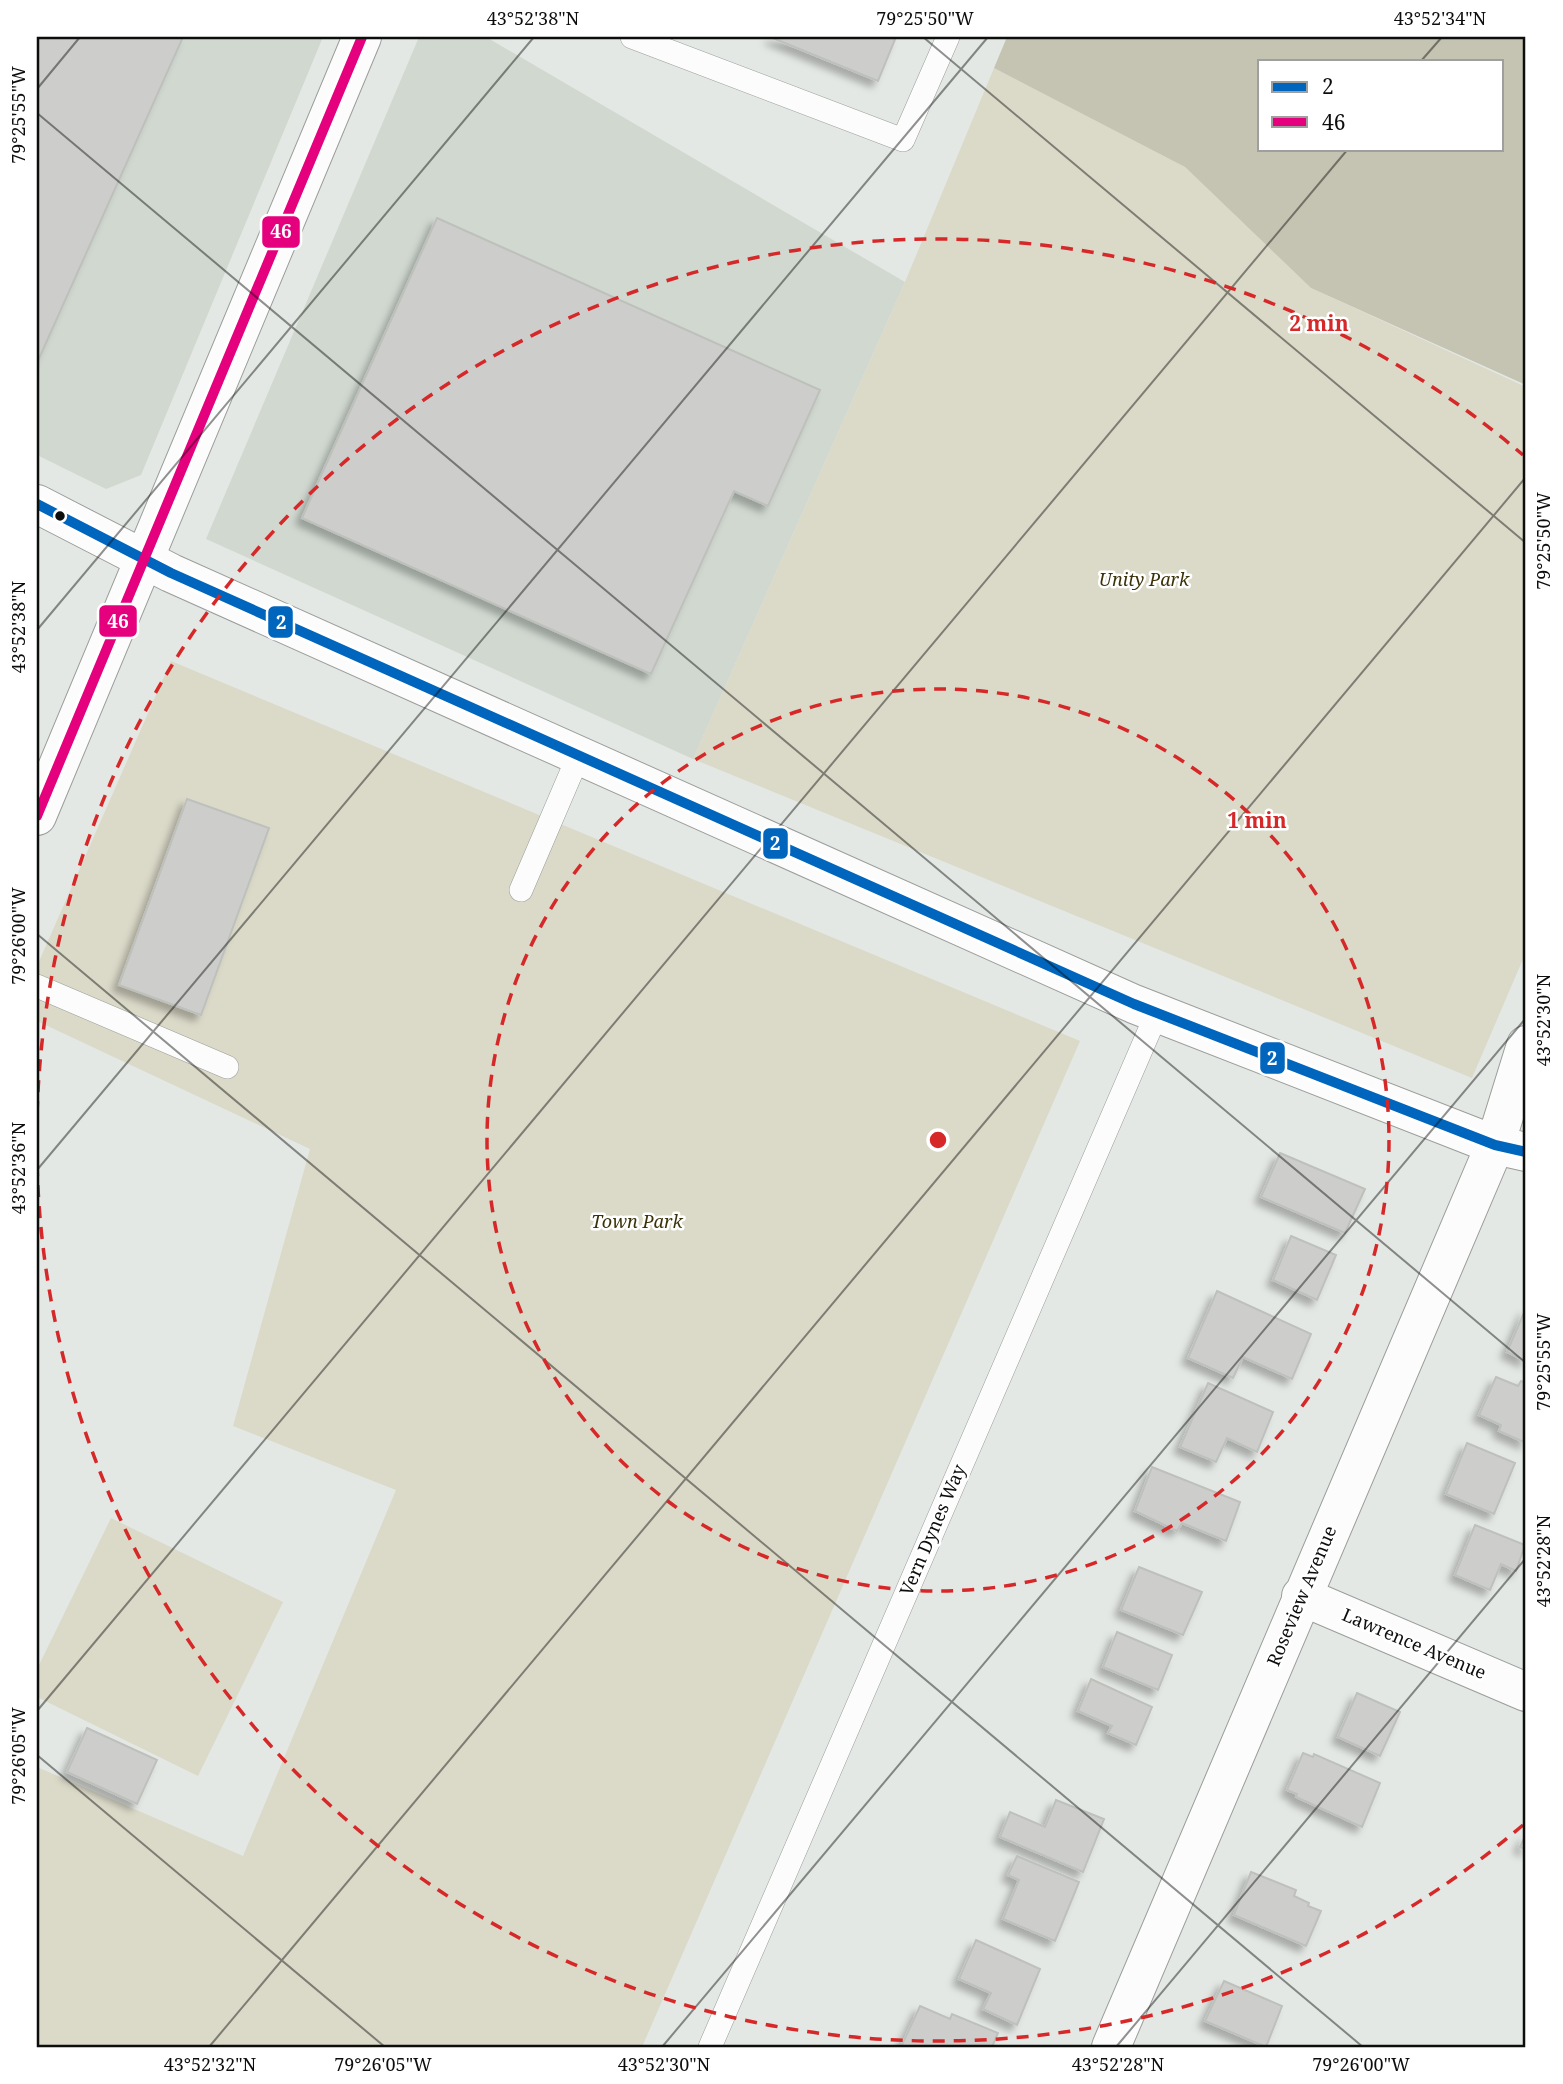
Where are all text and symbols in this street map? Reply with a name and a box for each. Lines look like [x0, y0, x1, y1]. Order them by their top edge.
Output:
text: 43°52'38"N [487, 6, 580, 30]
text: 79°25'50"W [876, 6, 974, 30]
text: 43°52'34"N [1394, 6, 1487, 30]
legend [1258, 60, 1504, 150]
text: 79°25'55"W [6, 66, 30, 164]
text: 2 [1322, 72, 1334, 100]
text: 46 [1322, 108, 1345, 136]
line badge: 46 [261, 215, 301, 249]
text: 46 [270, 218, 292, 244]
text: 2 min [1289, 309, 1349, 337]
text: 79°25'50"W [1531, 492, 1555, 590]
unlabelled marker [53, 509, 67, 523]
park label: Unity Park [1099, 567, 1190, 591]
text: 43°52'38"N [6, 580, 30, 673]
line badge: 46 [98, 604, 138, 638]
line badge: 2 [267, 605, 294, 639]
text: 46 [107, 608, 129, 634]
text: 2 [276, 609, 286, 635]
text: 1 min [1227, 806, 1287, 834]
line badge: 2 [762, 827, 789, 860]
text: 2 [770, 830, 780, 856]
text: 79°26'00"W [6, 887, 30, 985]
text: 43°52'30"N [1531, 973, 1555, 1066]
line badge: 2 [1259, 1041, 1286, 1075]
text: 2 [1267, 1045, 1277, 1071]
text: 43°52'36"N [6, 1121, 30, 1214]
centre of rings [926, 1128, 950, 1152]
park label: Town Park [591, 1209, 683, 1233]
text: 79°25'55"W [1531, 1313, 1555, 1411]
street label: Vern Dynes Way [894, 1460, 971, 1599]
text: 43°52'28"N [1531, 1514, 1555, 1607]
street label: Roseview Avenue [1261, 1522, 1341, 1669]
street label: Lawrence Avenue [1339, 1602, 1490, 1684]
text: 79°26'05"W [6, 1707, 30, 1805]
text: 43°52'32"N [164, 2052, 257, 2076]
text: 79°26'05"W [334, 2052, 432, 2076]
text: 43°52'30"N [618, 2052, 711, 2076]
text: 43°52'28"N [1072, 2052, 1165, 2076]
text: 79°26'00"W [1312, 2052, 1410, 2076]

